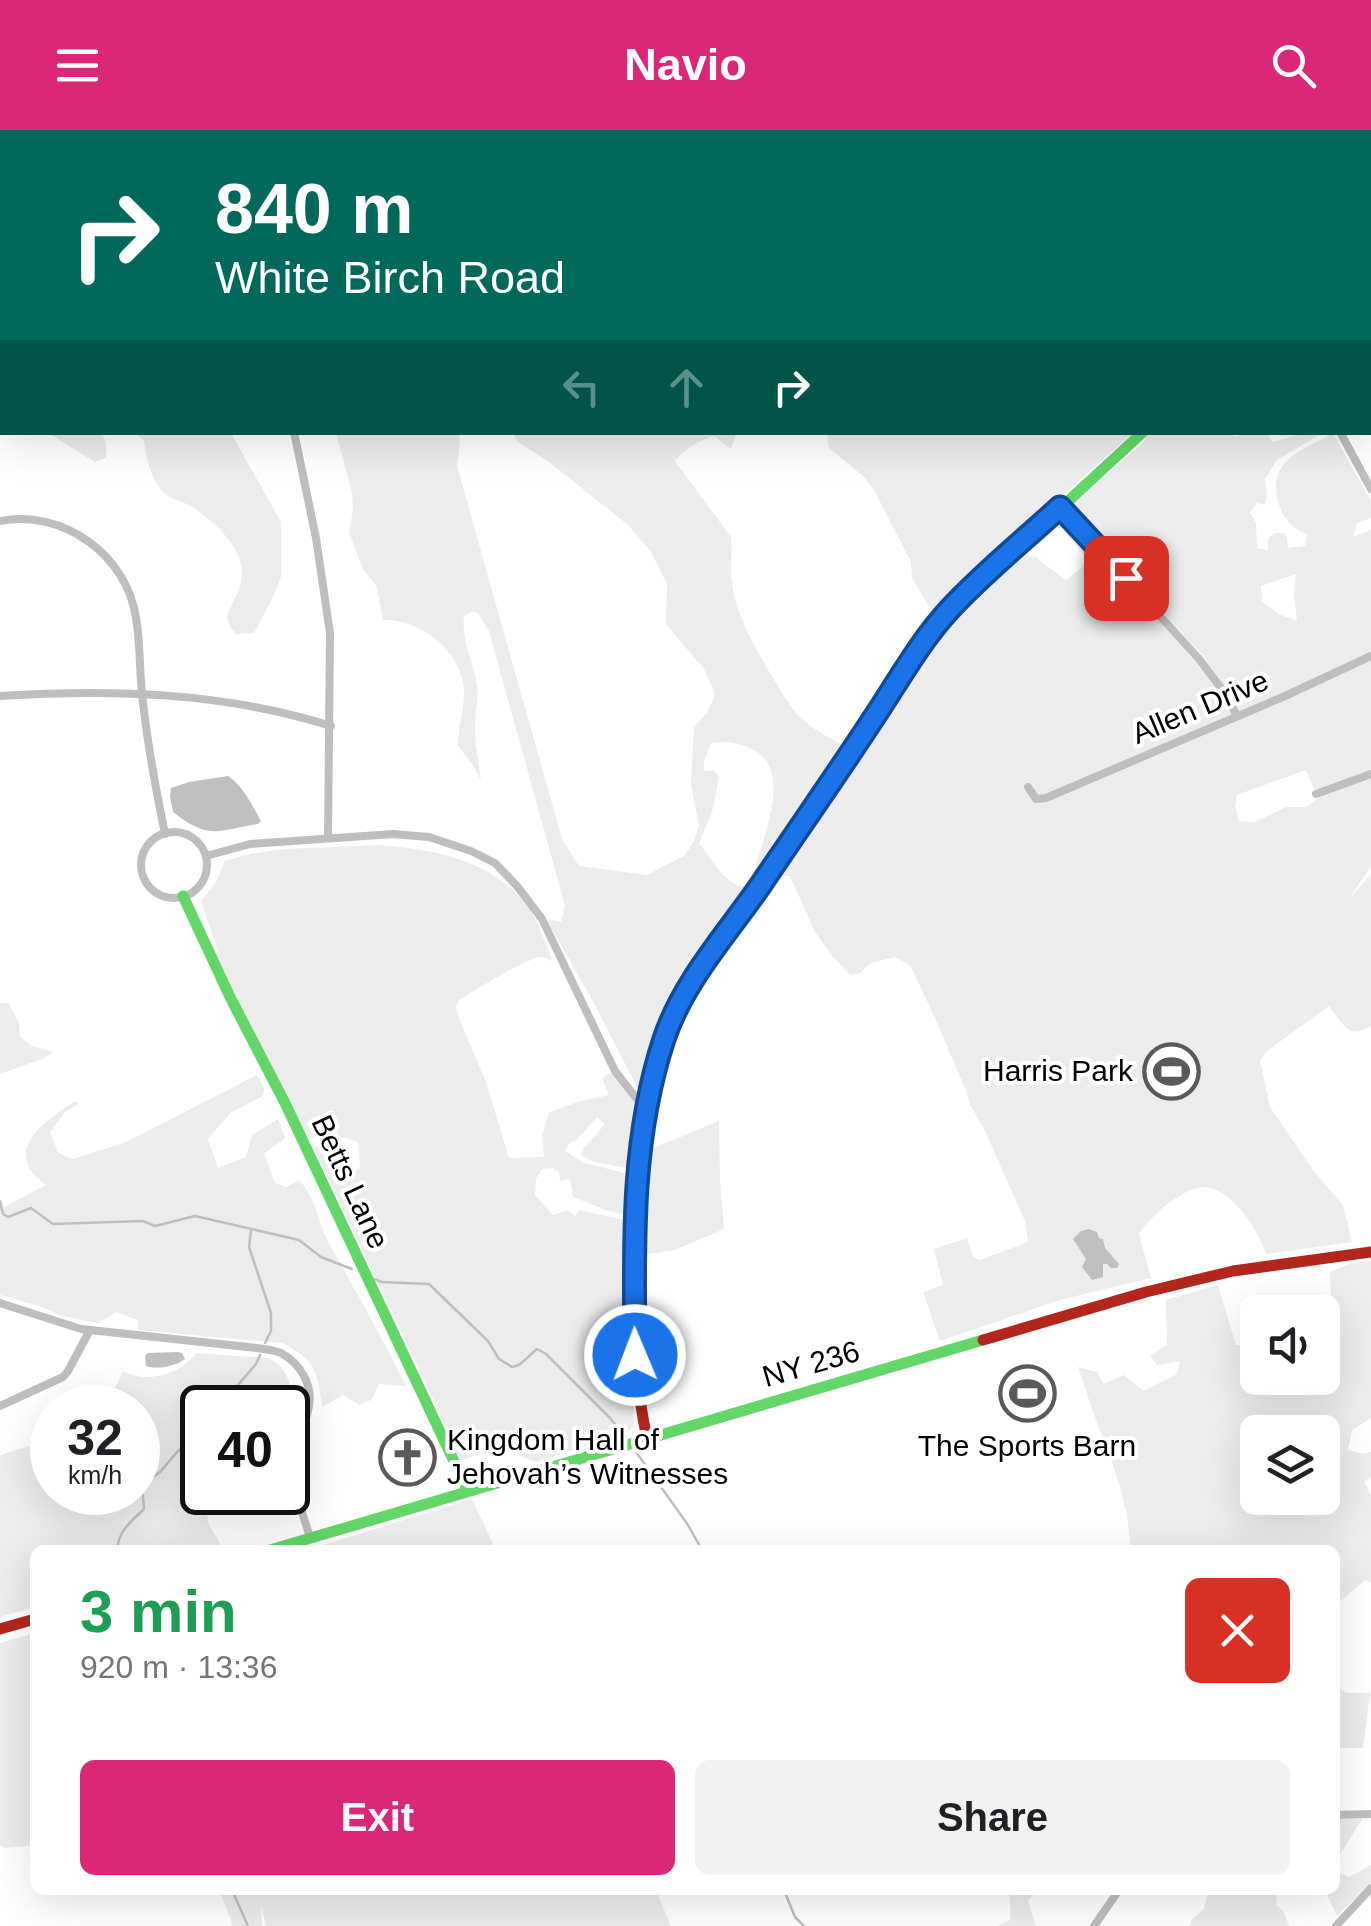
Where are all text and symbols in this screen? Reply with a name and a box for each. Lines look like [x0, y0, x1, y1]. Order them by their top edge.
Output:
icon: menu [50, 38, 105, 93]
icon: search [1266, 38, 1321, 93]
text: Navio [624, 39, 747, 90]
icon: right [50, 170, 180, 300]
text: 840 m [215, 170, 413, 248]
text: White Birch Road [215, 252, 565, 303]
icon: left [554, 360, 609, 415]
icon: ahead [659, 360, 714, 415]
icon: right [764, 360, 819, 415]
pin [1084, 536, 1169, 621]
icon: arrive [1099, 551, 1154, 606]
street label: Allen Drive [1127, 663, 1273, 750]
sports icon: Harris Park [1142, 1041, 1202, 1101]
place label: Harris Park [983, 1054, 1134, 1087]
street label: Betts Lane [305, 1110, 396, 1254]
map controls [1240, 1295, 1340, 1515]
button: sound [1240, 1295, 1340, 1395]
position arrow [583, 1303, 687, 1407]
street label: NY 236 [758, 1334, 863, 1393]
sports icon: The Sports Barn [997, 1364, 1057, 1424]
speed limit sign: 40 [180, 1385, 310, 1515]
text: 32 [67, 1410, 123, 1466]
button: layers [1240, 1415, 1340, 1515]
place label: Kingdom Hall of Jehovah’s Witnesses [447, 1423, 728, 1490]
church icon: Kingdom Hall of Jehovah’s Witnesses [378, 1427, 438, 1487]
place label: The Sports Barn [918, 1429, 1136, 1462]
text: km/h [68, 1461, 122, 1489]
text: 3 min [80, 1578, 237, 1645]
button: close [1185, 1578, 1290, 1683]
text: 920 m · 13:36 [80, 1649, 277, 1685]
button: Exit [80, 1760, 675, 1875]
button: Share [695, 1760, 1290, 1875]

